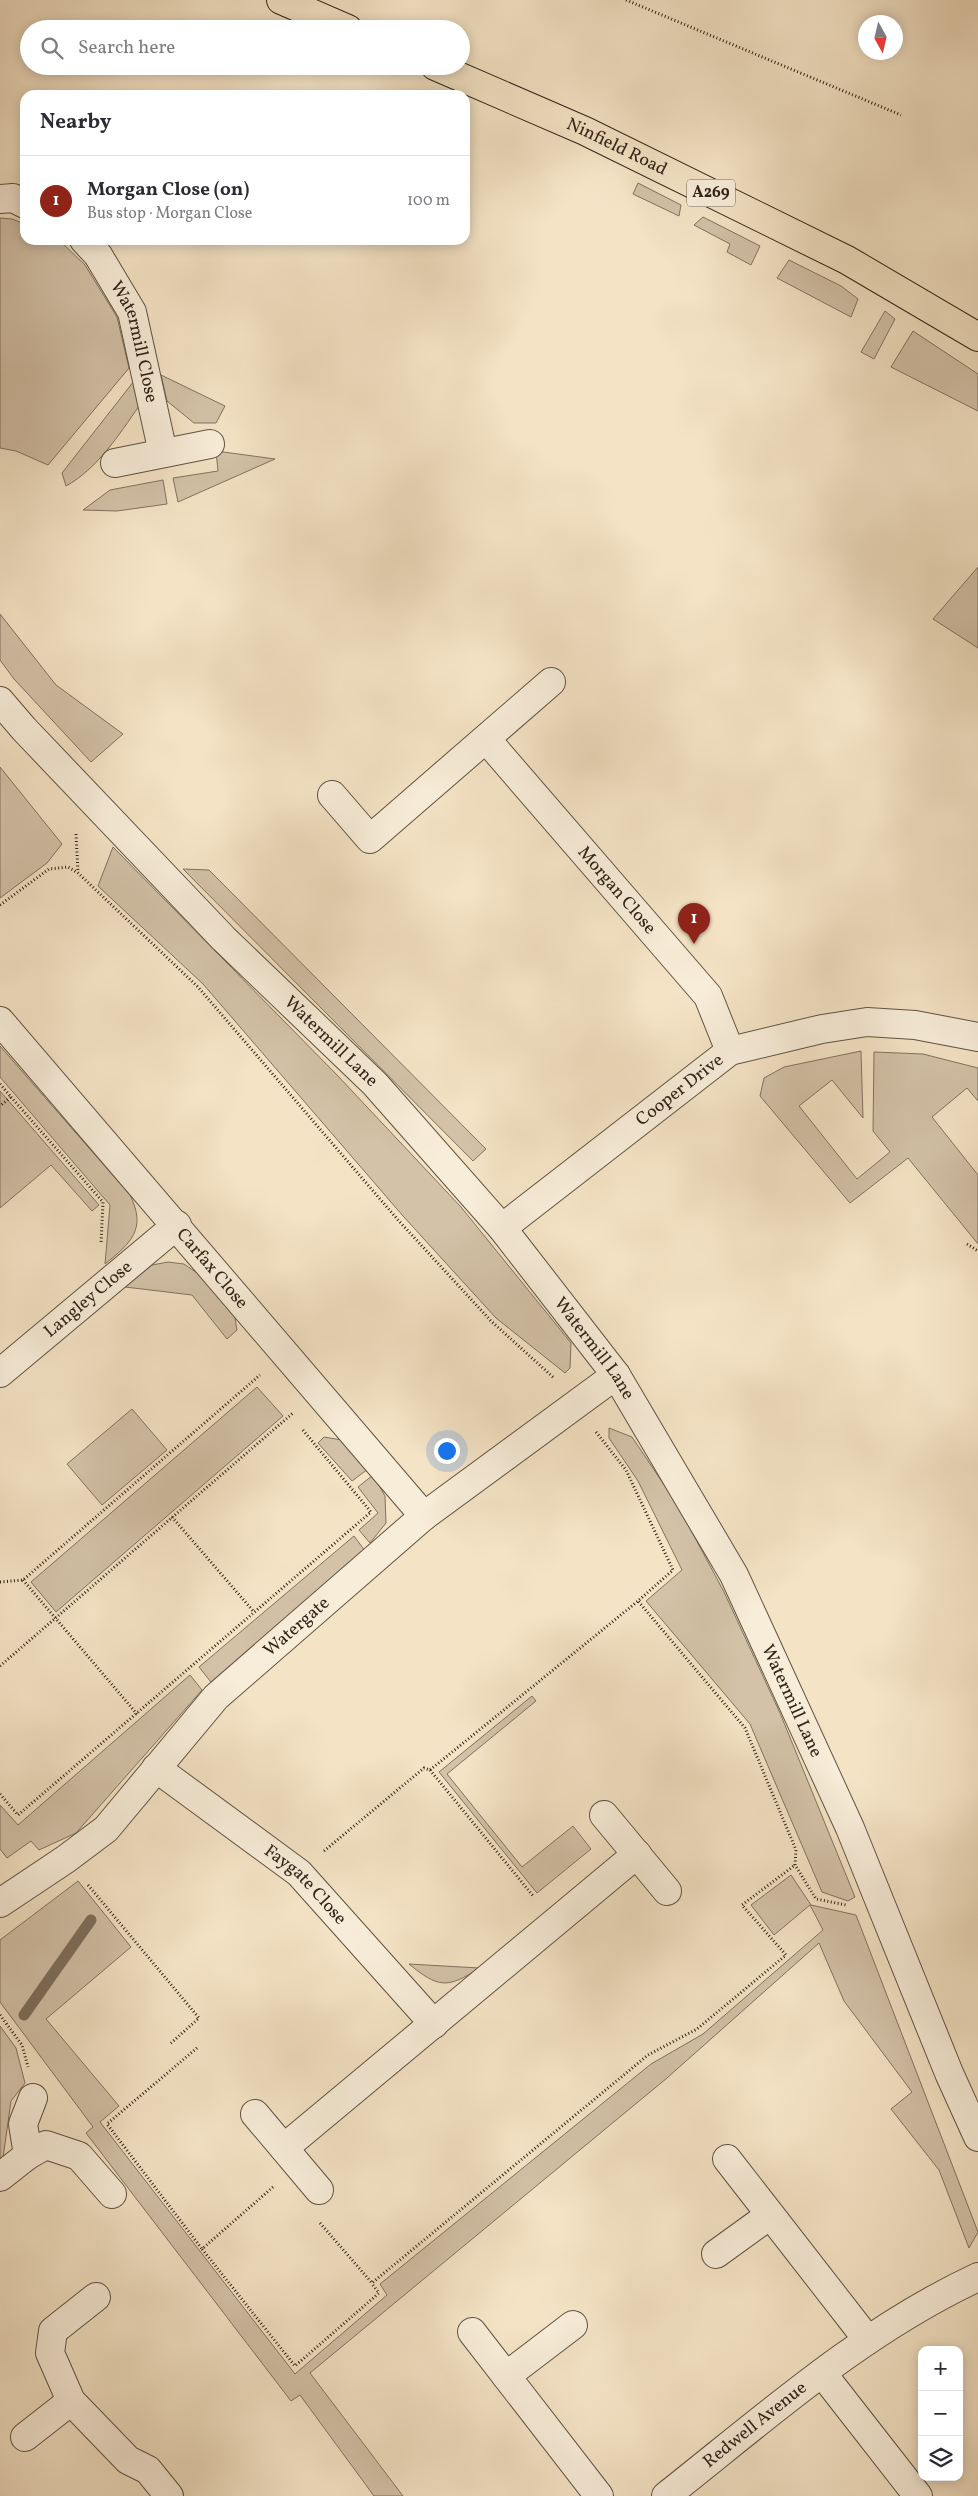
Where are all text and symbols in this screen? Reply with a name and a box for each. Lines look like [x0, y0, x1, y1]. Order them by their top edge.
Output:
north arrow [858, 15, 903, 60]
search box [20, 20, 470, 75]
icon: search [38, 34, 66, 62]
text: Search here [78, 35, 175, 61]
text: Nearby [40, 108, 111, 137]
street label: Ninfield Road [563, 112, 671, 182]
text: Morgan Close (on) [87, 177, 249, 203]
road number: A269 [687, 180, 735, 207]
text: 1 [53, 190, 59, 212]
text: 100 m [407, 190, 450, 212]
text: Bus stop · Morgan Close [87, 203, 252, 225]
street label: Watermill Close [104, 276, 164, 405]
street label: Morgan Close [572, 841, 662, 940]
pin: 1 [678, 903, 710, 944]
street label: Watermill Lane [278, 990, 383, 1093]
street label: Cooper Drive [631, 1048, 729, 1132]
street label: Carfax Close [170, 1223, 254, 1314]
street label: Langley Close [39, 1255, 138, 1344]
street label: Watermill Lane [548, 1292, 640, 1404]
your location [434, 1438, 460, 1464]
street label: Watergate [258, 1591, 335, 1663]
street label: Watermill Lane [755, 1640, 828, 1762]
street label: Faygate Close [259, 1839, 352, 1930]
map controls [918, 2346, 963, 2481]
button: + [918, 2346, 963, 2391]
street label: Redwell Avenue [698, 2376, 812, 2474]
button: − [918, 2391, 963, 2436]
button: layers [918, 2436, 963, 2481]

